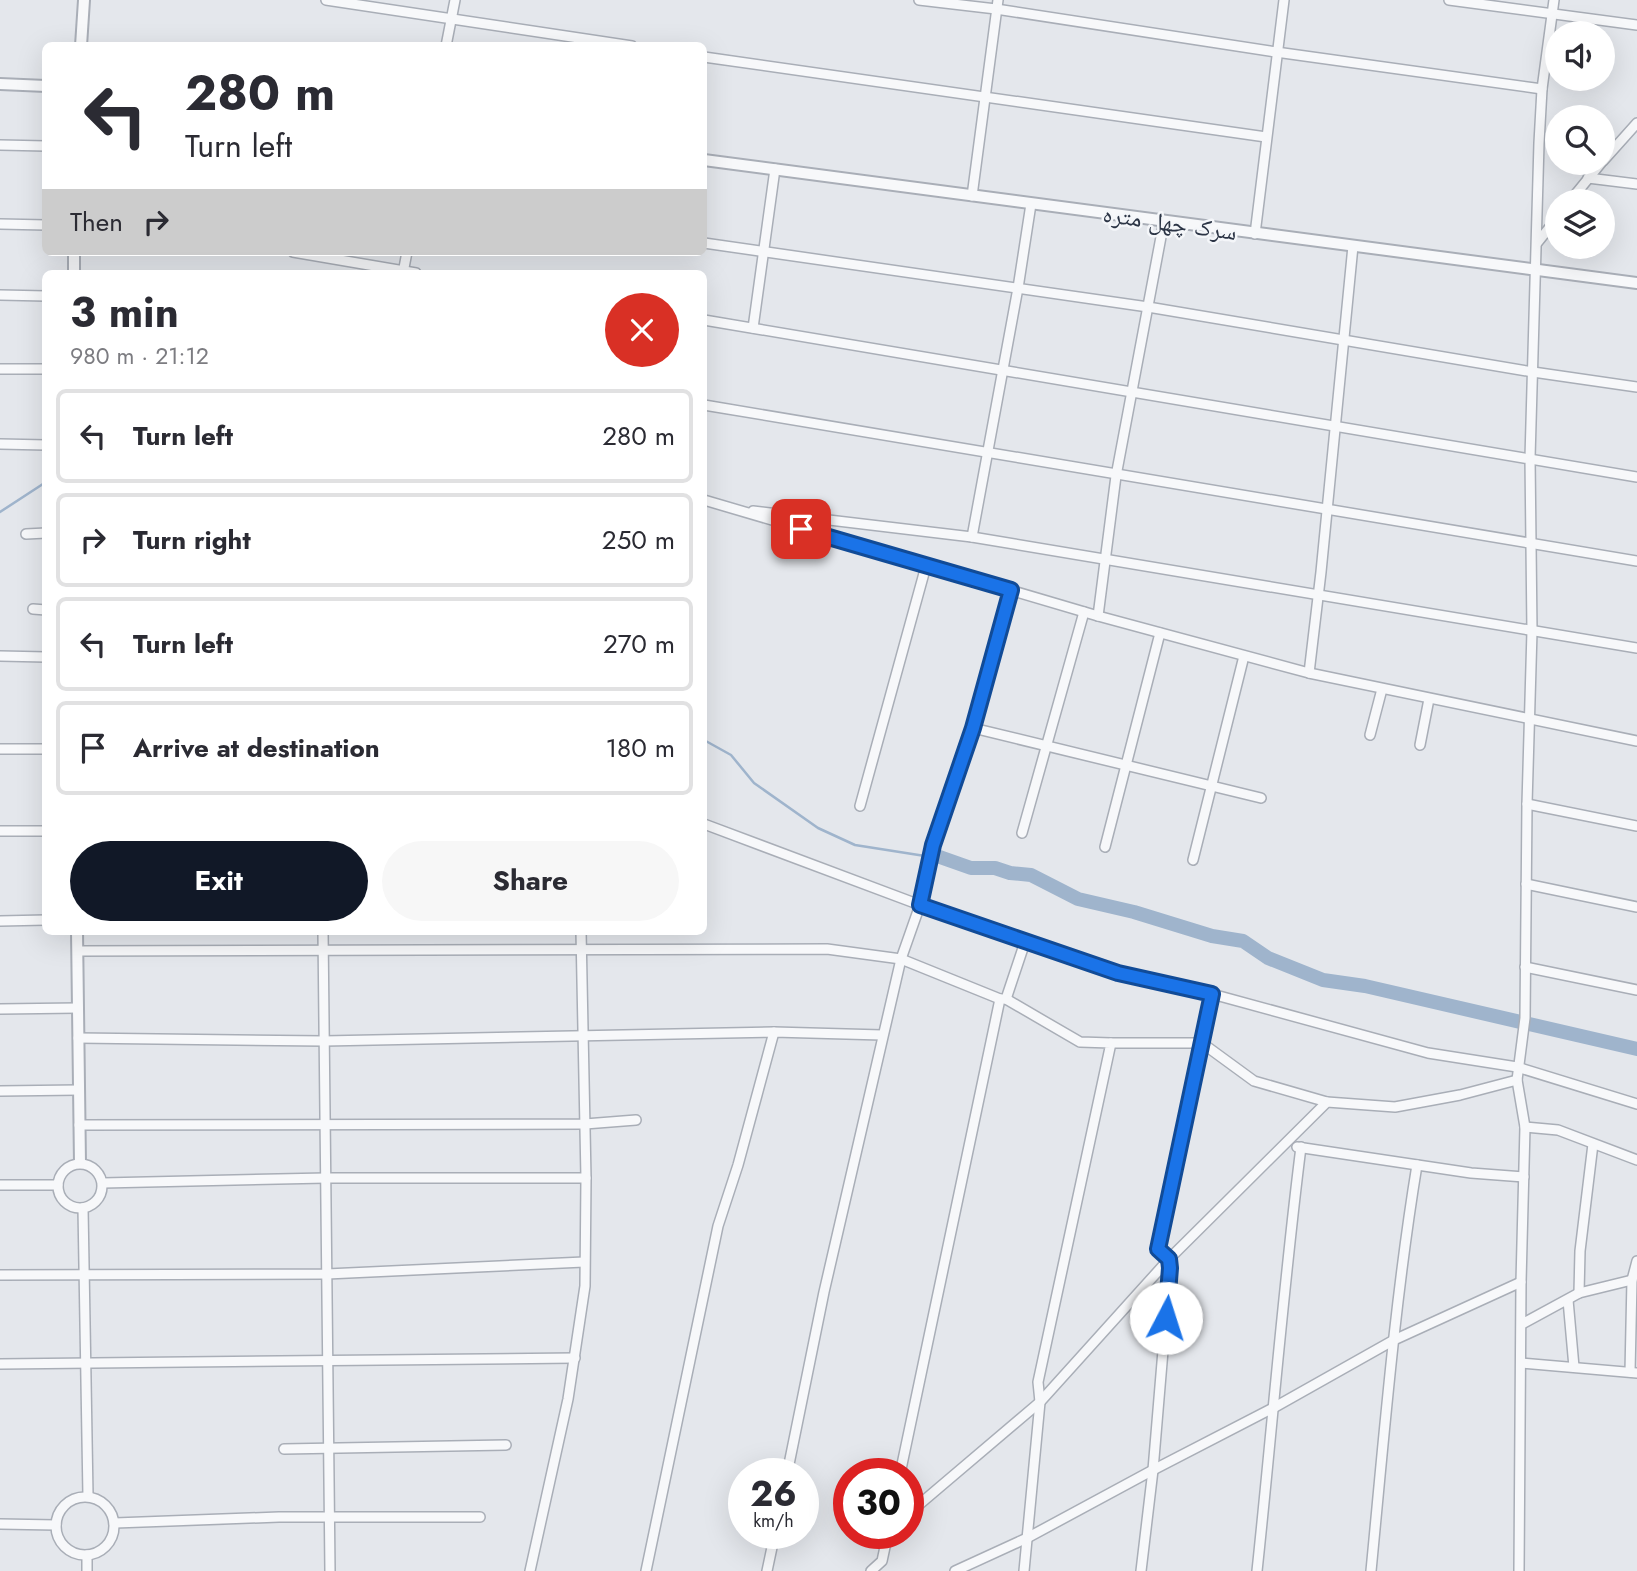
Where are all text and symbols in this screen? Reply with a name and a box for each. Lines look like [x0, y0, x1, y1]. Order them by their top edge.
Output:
map controls [1545, 21, 1615, 259]
button: sound [1545, 21, 1615, 91]
text: 280 m [185, 58, 335, 128]
icon: left [70, 70, 161, 161]
button: search [1545, 105, 1615, 175]
text: Turn left [185, 123, 292, 169]
button: layers [1545, 189, 1615, 259]
street label: سرک چهل متره [1101, 196, 1239, 249]
text: Then [70, 203, 123, 241]
icon: right [137, 203, 175, 241]
text: 3 min [70, 282, 179, 343]
button: close [605, 293, 679, 367]
text: 980 m · 21:12 [70, 339, 209, 373]
icon: left [74, 417, 112, 455]
text: Turn left [133, 417, 233, 455]
text: 280 m [602, 417, 675, 455]
pin [771, 499, 831, 559]
icon: arrive [782, 510, 820, 548]
icon: right [74, 521, 112, 559]
text: Turn right [133, 521, 251, 559]
text: 250 m [602, 521, 675, 559]
icon: left [74, 625, 112, 663]
text: Turn left [133, 625, 233, 663]
text: 270 m [603, 625, 675, 663]
icon: arrive [74, 729, 112, 767]
text: Arrive at destination [133, 729, 380, 767]
text: 180 m [605, 729, 675, 767]
button: Exit [70, 841, 368, 921]
button: Share [382, 841, 679, 921]
position arrow [1129, 1281, 1203, 1355]
speed limit sign: 30 [833, 1458, 924, 1549]
text: 26 [750, 1469, 797, 1519]
text: km/h [753, 1508, 794, 1534]

